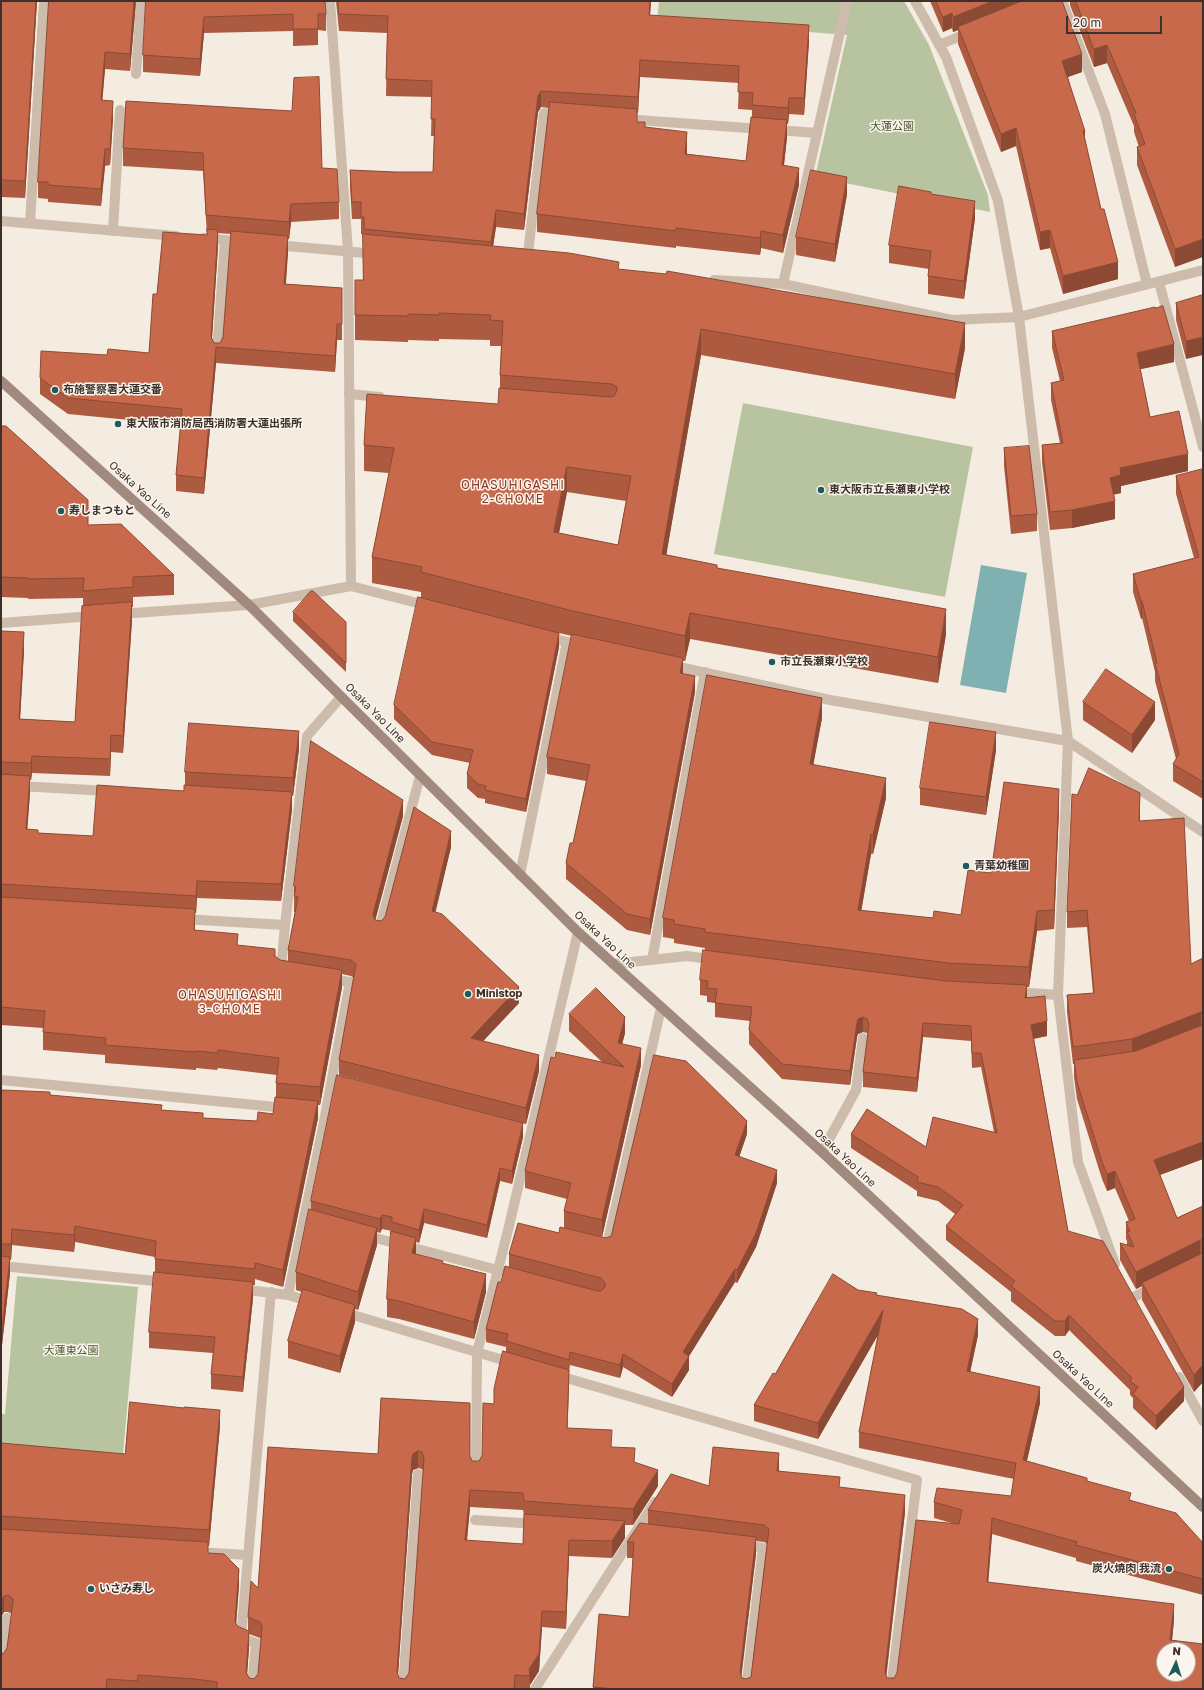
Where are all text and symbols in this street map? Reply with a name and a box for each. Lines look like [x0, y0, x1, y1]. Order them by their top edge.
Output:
scale bar [1068, 8, 1164, 34]
text: 20 m [1073, 15, 1101, 30]
park label: 大蓮公園 [870, 120, 914, 134]
place label: 布施警察署大蓮交番 [63, 383, 162, 397]
marker: 布施警察署大蓮交番 [50, 385, 60, 395]
place label: 東大阪市消防局西消防署大蓮出張所 [126, 417, 302, 431]
marker: 東大阪市消防局西消防署大蓮出張所 [113, 419, 123, 429]
street label: Osaka Yao Line [106, 459, 174, 521]
district label: OHASUHIGASHI 2-CHOME [461, 478, 565, 506]
place label: 東大阪市立長瀬東小学校 [829, 483, 950, 497]
marker: 東大阪市立長瀬東小学校 [816, 485, 826, 495]
place label: 寿しまつもと [69, 504, 135, 518]
marker: 寿しまつもと [56, 506, 66, 516]
place label: 市立長瀬東小学校 [780, 655, 868, 669]
marker: 市立長瀬東小学校 [767, 657, 777, 667]
street label: Osaka Yao Line [342, 680, 408, 746]
place label: 青葉幼稚園 [974, 859, 1029, 873]
marker: 青葉幼稚園 [961, 861, 971, 871]
street label: Osaka Yao Line [571, 908, 639, 972]
place label: Ministop [476, 987, 522, 1001]
district label: OHASUHIGASHI 3-CHOME [178, 988, 282, 1016]
marker: Ministop [463, 989, 473, 999]
street label: Osaka Yao Line [811, 1126, 879, 1190]
park label: 大蓮東公園 [44, 1344, 98, 1358]
street label: Osaka Yao Line [1049, 1347, 1117, 1411]
place label: 炭火焼肉 我流 [1092, 1562, 1161, 1576]
marker: 炭火焼肉 我流 [1164, 1564, 1174, 1574]
place label: いさみ寿し [99, 1582, 154, 1596]
marker: いさみ寿し [86, 1584, 96, 1594]
north arrow [1156, 1642, 1196, 1682]
text: N [1172, 1644, 1181, 1657]

